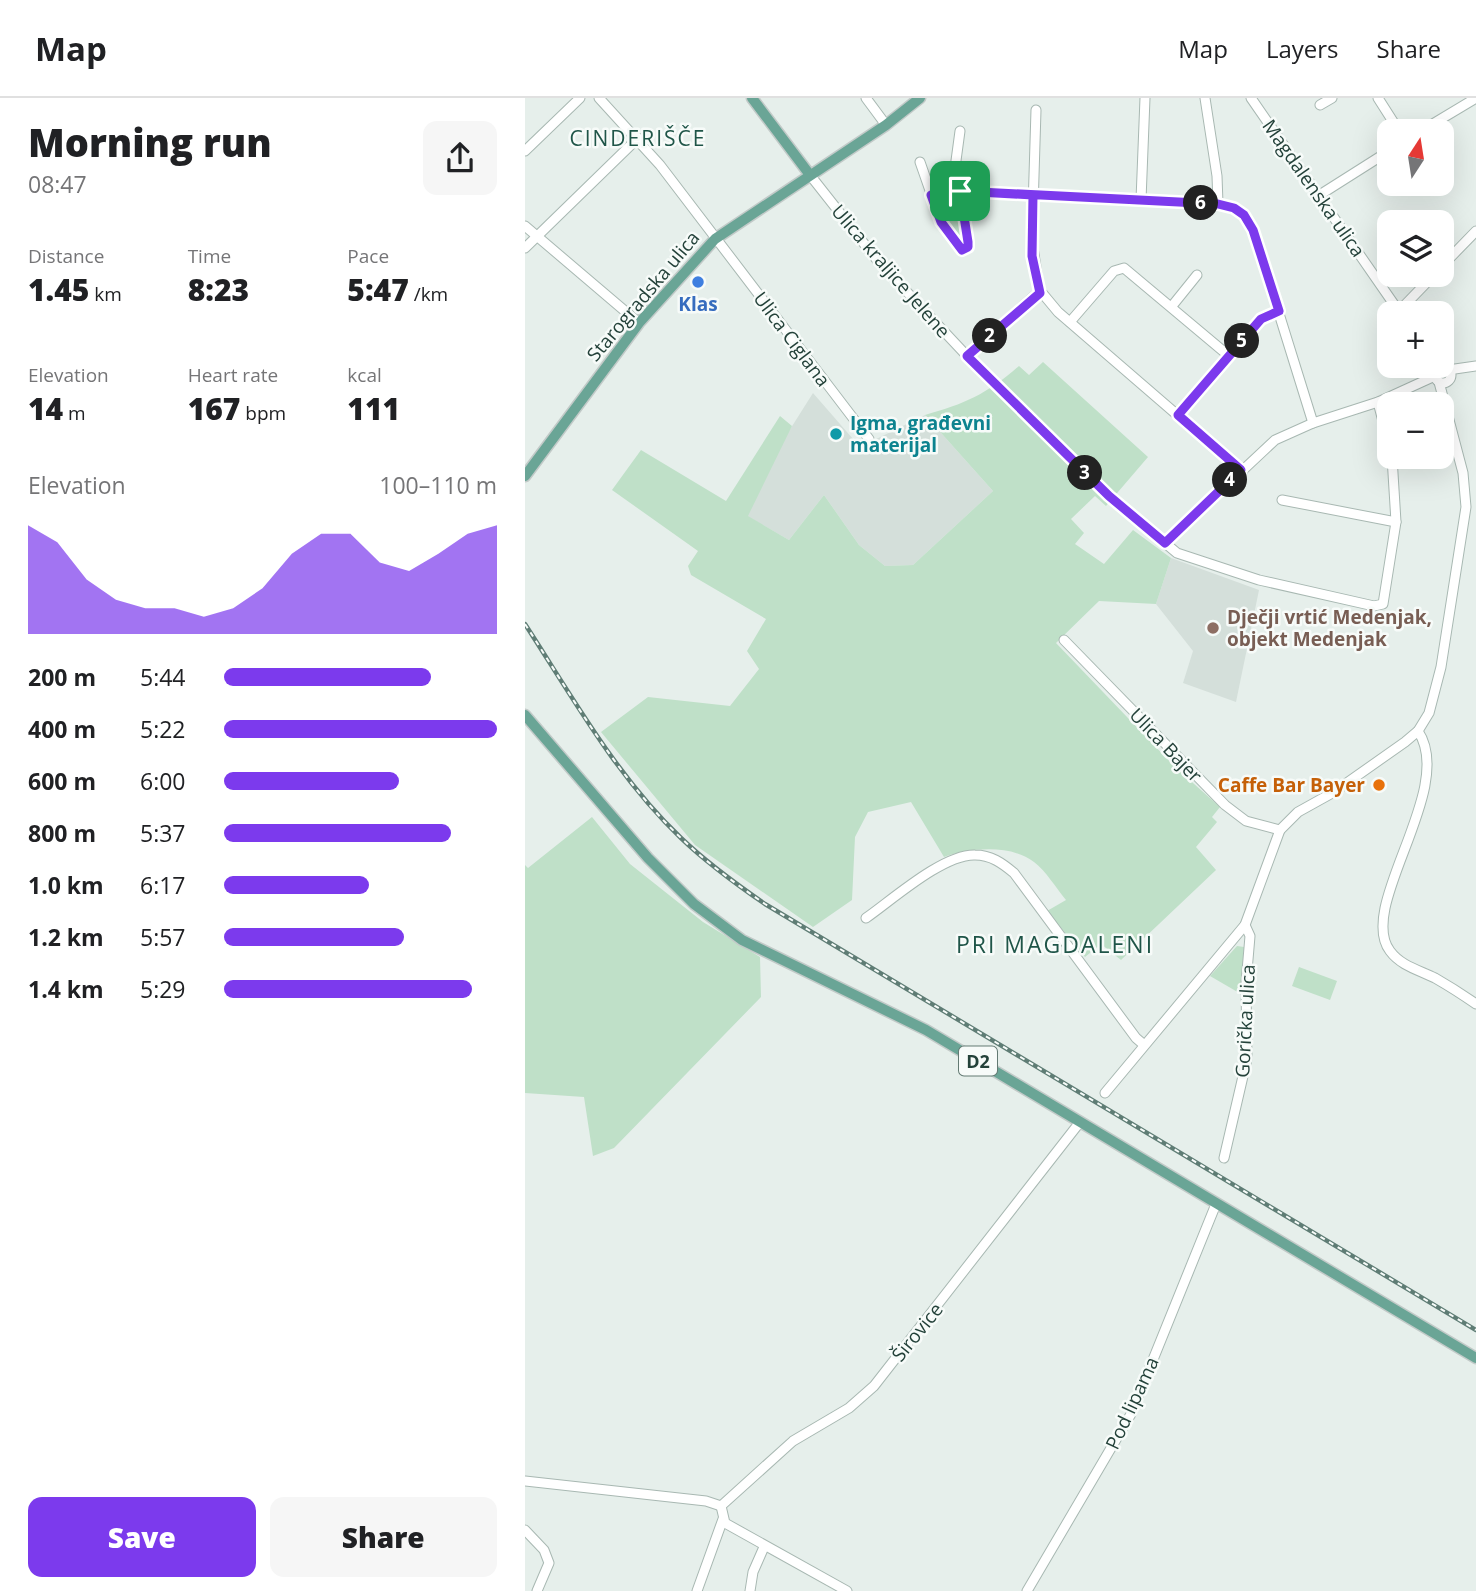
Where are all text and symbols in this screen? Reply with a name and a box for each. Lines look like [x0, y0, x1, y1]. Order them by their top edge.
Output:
text: Map [35, 26, 107, 71]
text: Map [1178, 32, 1228, 65]
text: Layers [1266, 32, 1339, 65]
text: Share [1377, 32, 1441, 65]
street label: Magdalenska ulica [1257, 114, 1371, 262]
text: Morning run [28, 116, 272, 168]
north arrow [1377, 119, 1454, 196]
map controls [1377, 119, 1454, 469]
button: share [423, 121, 497, 195]
district label: CINDERIŠČE [569, 124, 707, 152]
pin [930, 161, 990, 221]
text: 08:47 [28, 168, 87, 200]
icon: arrive [941, 172, 979, 210]
pin: 6 [1183, 186, 1219, 220]
text: 6 [1195, 189, 1206, 215]
street label: Ulica kraljice Jelene [826, 199, 956, 343]
button: layers [1377, 210, 1454, 287]
street label: Starogradska ulica [581, 225, 705, 367]
text: Distance [28, 243, 104, 269]
text: Time [188, 243, 231, 269]
text: Pace [347, 243, 389, 269]
text: 1.45 [28, 269, 89, 310]
text: 8:23 [188, 269, 249, 310]
text: 5:47 [347, 269, 409, 310]
marker: Klas [690, 274, 706, 290]
text: km [89, 281, 122, 307]
text: /km [409, 281, 448, 307]
street label: Ulica Ciglana [748, 286, 836, 392]
place label: Klas [678, 291, 718, 317]
button: + [1377, 301, 1454, 378]
pin: 2 [973, 318, 1007, 354]
text: 2 [984, 322, 995, 348]
pin: 5 [1225, 324, 1259, 358]
text: 5 [1236, 327, 1247, 353]
text: Elevation [28, 362, 109, 388]
text: Heart rate [188, 362, 278, 388]
text: kcal [347, 362, 382, 388]
text: 14 [28, 388, 63, 429]
text: 167 [188, 388, 240, 429]
text: 111 [347, 388, 400, 429]
button: − [1377, 392, 1454, 469]
text: m [63, 400, 86, 426]
text: bpm [240, 400, 286, 426]
place label: Igma, građevni materijal [850, 410, 991, 458]
marker: Igma, građevni materijal [828, 426, 844, 442]
pin: 3 [1067, 456, 1103, 490]
text: 3 [1079, 459, 1090, 485]
pin: 4 [1213, 462, 1247, 498]
text: 4 [1224, 466, 1235, 492]
text: Elevation [28, 469, 126, 501]
text: 100–110 m [379, 469, 497, 501]
place label: Dječji vrtić Medenjak, objekt Medenjak [1227, 604, 1432, 652]
marker: Dječji vrtić Medenjak, objekt Medenjak [1205, 620, 1221, 636]
text: 200 m [28, 661, 96, 693]
text: 5:44 [140, 661, 186, 693]
street label: Ulica Bajer [1124, 702, 1208, 788]
text: 400 m [28, 713, 96, 745]
text: 5:22 [140, 713, 186, 745]
text: 600 m [28, 765, 96, 797]
text: 6:00 [140, 765, 186, 797]
place label: Caffe Bar Bayer [1218, 772, 1365, 798]
marker: Caffe Bar Bayer [1371, 777, 1387, 793]
text: 800 m [28, 817, 96, 849]
text: 5:37 [140, 817, 186, 849]
text: 1.0 km [28, 869, 104, 901]
text: 6:17 [140, 869, 186, 901]
text: 1.2 km [28, 921, 104, 953]
text: 5:57 [140, 921, 186, 953]
district label: PRI MAGDALENI [956, 928, 1154, 960]
street label: Gorička ulica [1229, 964, 1261, 1078]
text: 1.4 km [28, 973, 104, 1005]
text: 5:29 [140, 973, 186, 1005]
road number: D2 [959, 1046, 997, 1076]
street label: Širovice [885, 1297, 949, 1367]
street label: Pod lipama [1099, 1352, 1165, 1454]
button: Save [28, 1497, 256, 1577]
button: Share [270, 1497, 497, 1577]

